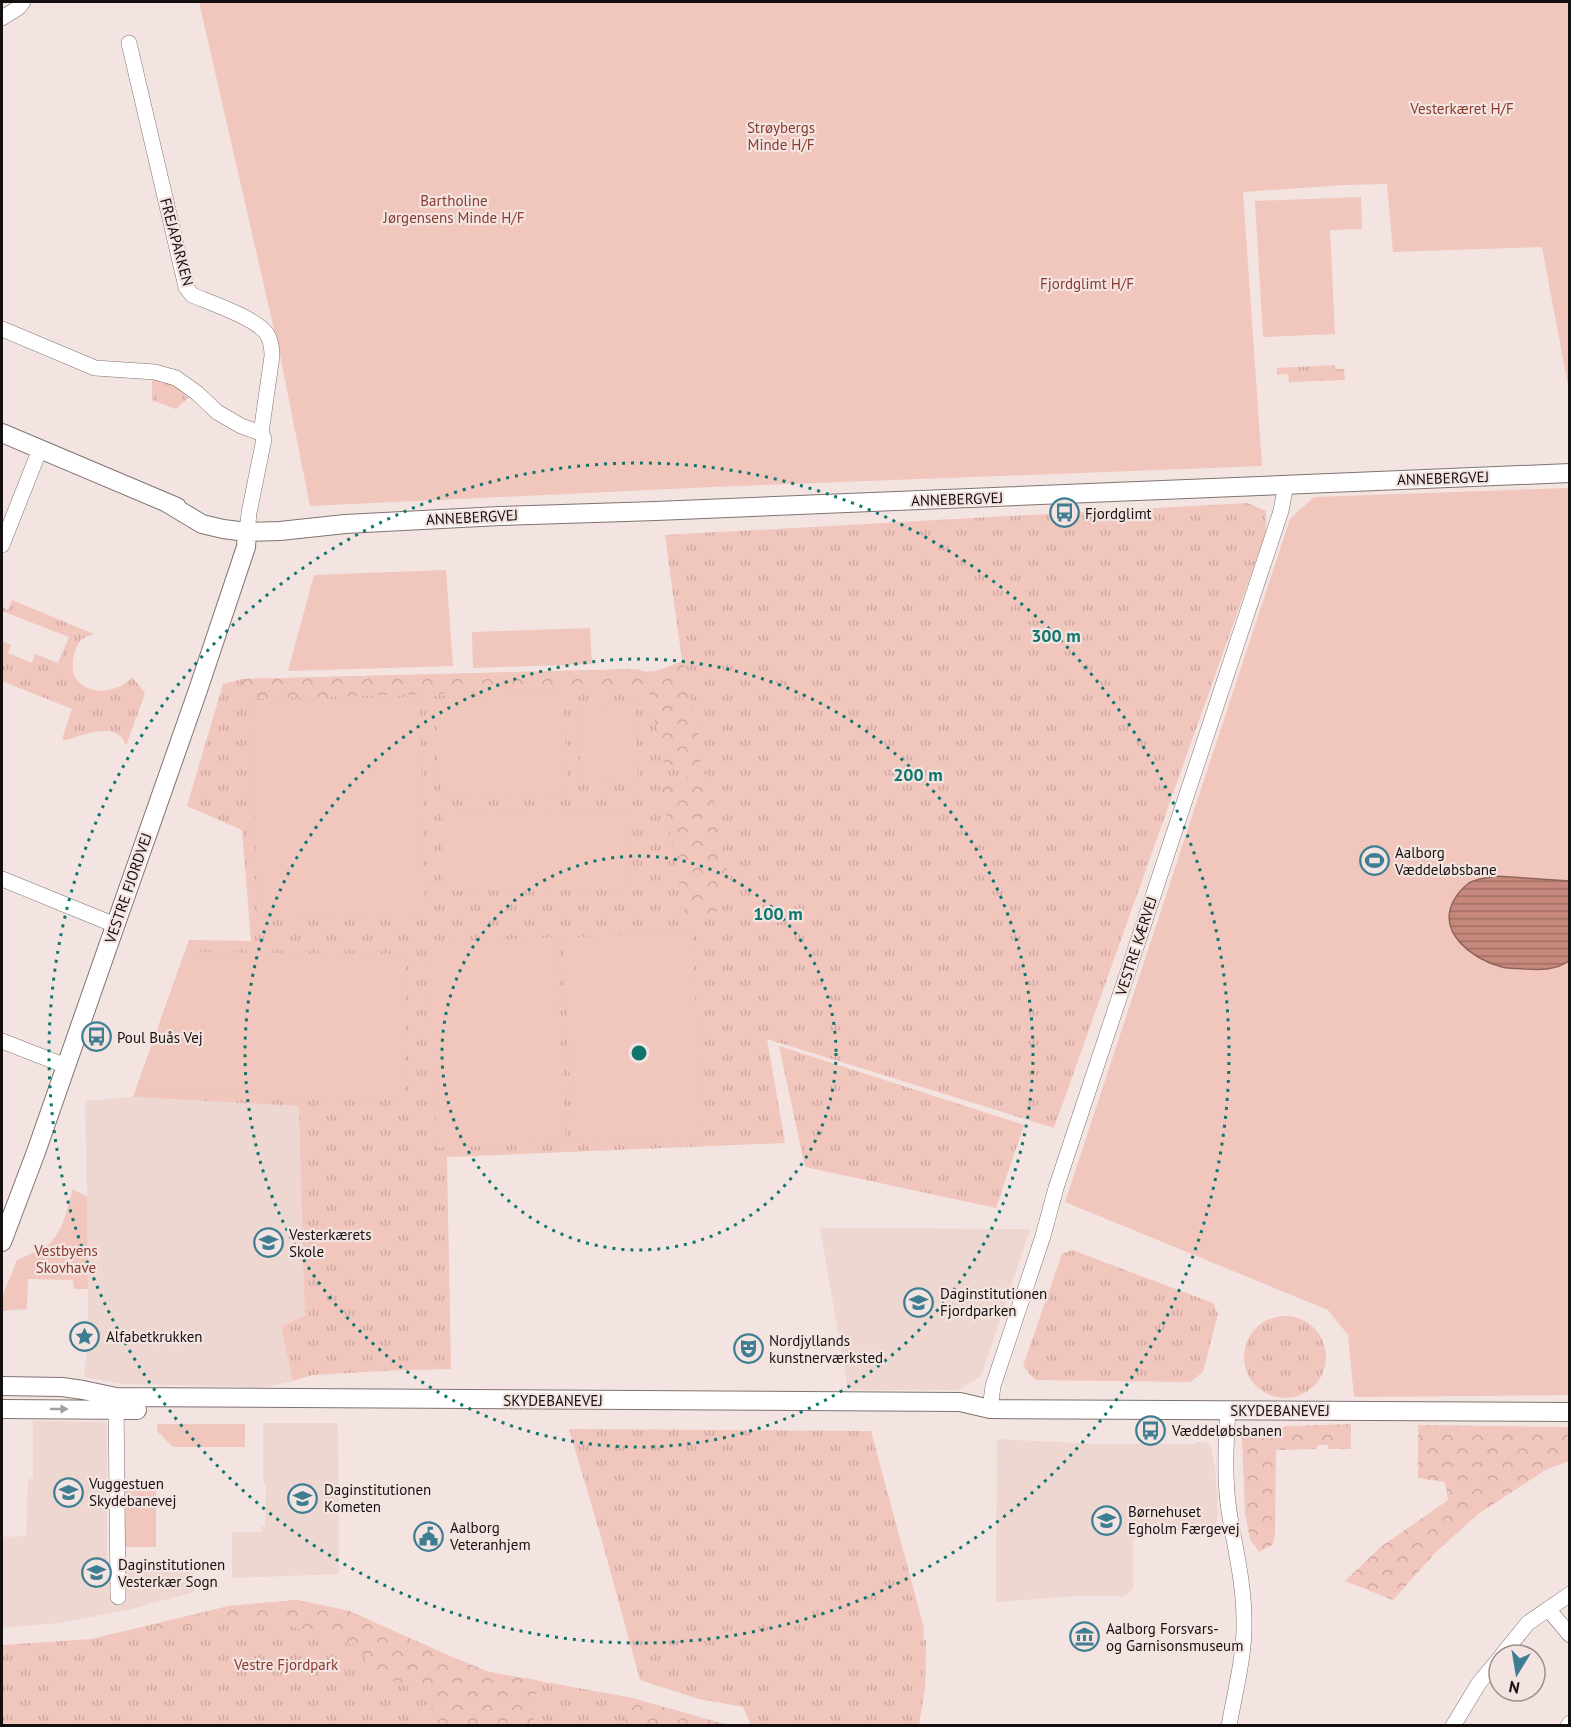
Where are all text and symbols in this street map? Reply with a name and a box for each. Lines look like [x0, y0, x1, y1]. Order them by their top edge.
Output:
park label: Vesterkæret H/F [1409, 99, 1514, 118]
park label: Strøybergs Minde H/F [747, 118, 815, 154]
park label: Bartholine Jørgensens Minde H/F [383, 191, 524, 227]
street label: FREJAPARKEN [156, 196, 198, 288]
park label: Fjordglimt H/F [1040, 274, 1134, 293]
street label: ANNEBERGVEJ [1397, 467, 1489, 489]
street label: ANNEBERGVEJ [911, 488, 1003, 510]
bus stop icon: Fjordglimt [1048, 497, 1080, 529]
place label: Fjordglimt [1085, 504, 1152, 523]
street label: ANNEBERGVEJ [425, 505, 519, 529]
text: 300 m [1031, 624, 1081, 647]
text: 200 m [893, 763, 943, 786]
street label: VESTRE FJORDVEJ [100, 830, 156, 947]
place label: Aalborg Væddeløbsbane [1394, 843, 1497, 879]
sports icon: Aalborg Væddeløbsbane [1358, 845, 1390, 877]
street label: VESTRE KÆRVEJ [1111, 894, 1161, 999]
text: 100 m [753, 902, 803, 925]
bus stop icon: Poul Buås Vej [80, 1021, 112, 1053]
place label: Poul Buås Vej [117, 1028, 203, 1047]
centre of rings [629, 1043, 649, 1063]
place label: Vesterkærets Skole [288, 1225, 371, 1261]
school or university icon: Vesterkærets Skole [252, 1227, 284, 1259]
park label: Vestbyens Skovhave [33, 1241, 98, 1277]
place label: Daginstitutionen Fjordparken [940, 1284, 1047, 1320]
school or university icon: Daginstitutionen Fjordparken [903, 1286, 935, 1318]
place icon: Alfabetkrukken [69, 1320, 101, 1352]
place label: Alfabetkrukken [106, 1327, 203, 1346]
place label: Nordjyllands kunstnerværksted [769, 1331, 883, 1367]
theatre icon: Nordjyllands kunstnerværksted [732, 1333, 764, 1365]
street label: SKYDEBANEVEJ [503, 1391, 603, 1410]
street label: SKYDEBANEVEJ [1230, 1401, 1330, 1420]
one-way arrow [49, 1404, 68, 1414]
bus stop icon: Væddeløbsbanen [1135, 1414, 1167, 1446]
place label: Væddeløbsbanen [1171, 1421, 1282, 1440]
place label: Vuggestuen Skydebanevej [88, 1474, 176, 1510]
school or university icon: Vuggestuen Skydebanevej [52, 1476, 84, 1508]
place label: Daginstitutionen Kometen [324, 1480, 431, 1516]
school or university icon: Daginstitutionen Kometen [287, 1482, 319, 1514]
place label: Børnehuset Egholm Færgevej [1128, 1502, 1240, 1538]
school or university icon: Børnehuset Egholm Færgevej [1091, 1504, 1123, 1536]
place label: Aalborg Veteranhjem [449, 1518, 531, 1554]
public building icon: Aalborg Veteranhjem [413, 1520, 445, 1552]
place label: Daginstitutionen Vesterkær Sogn [117, 1555, 225, 1591]
school or university icon: Daginstitutionen Vesterkær Sogn [81, 1557, 113, 1589]
place label: Aalborg Forsvars- og Garnisonsmuseum [1106, 1619, 1243, 1655]
museum icon: Aalborg Forsvars- og Garnisonsmuseum [1069, 1621, 1101, 1653]
north arrow [1487, 1643, 1547, 1703]
park label: Vestre Fjordpark [233, 1655, 339, 1674]
text: N [1507, 1677, 1521, 1699]

